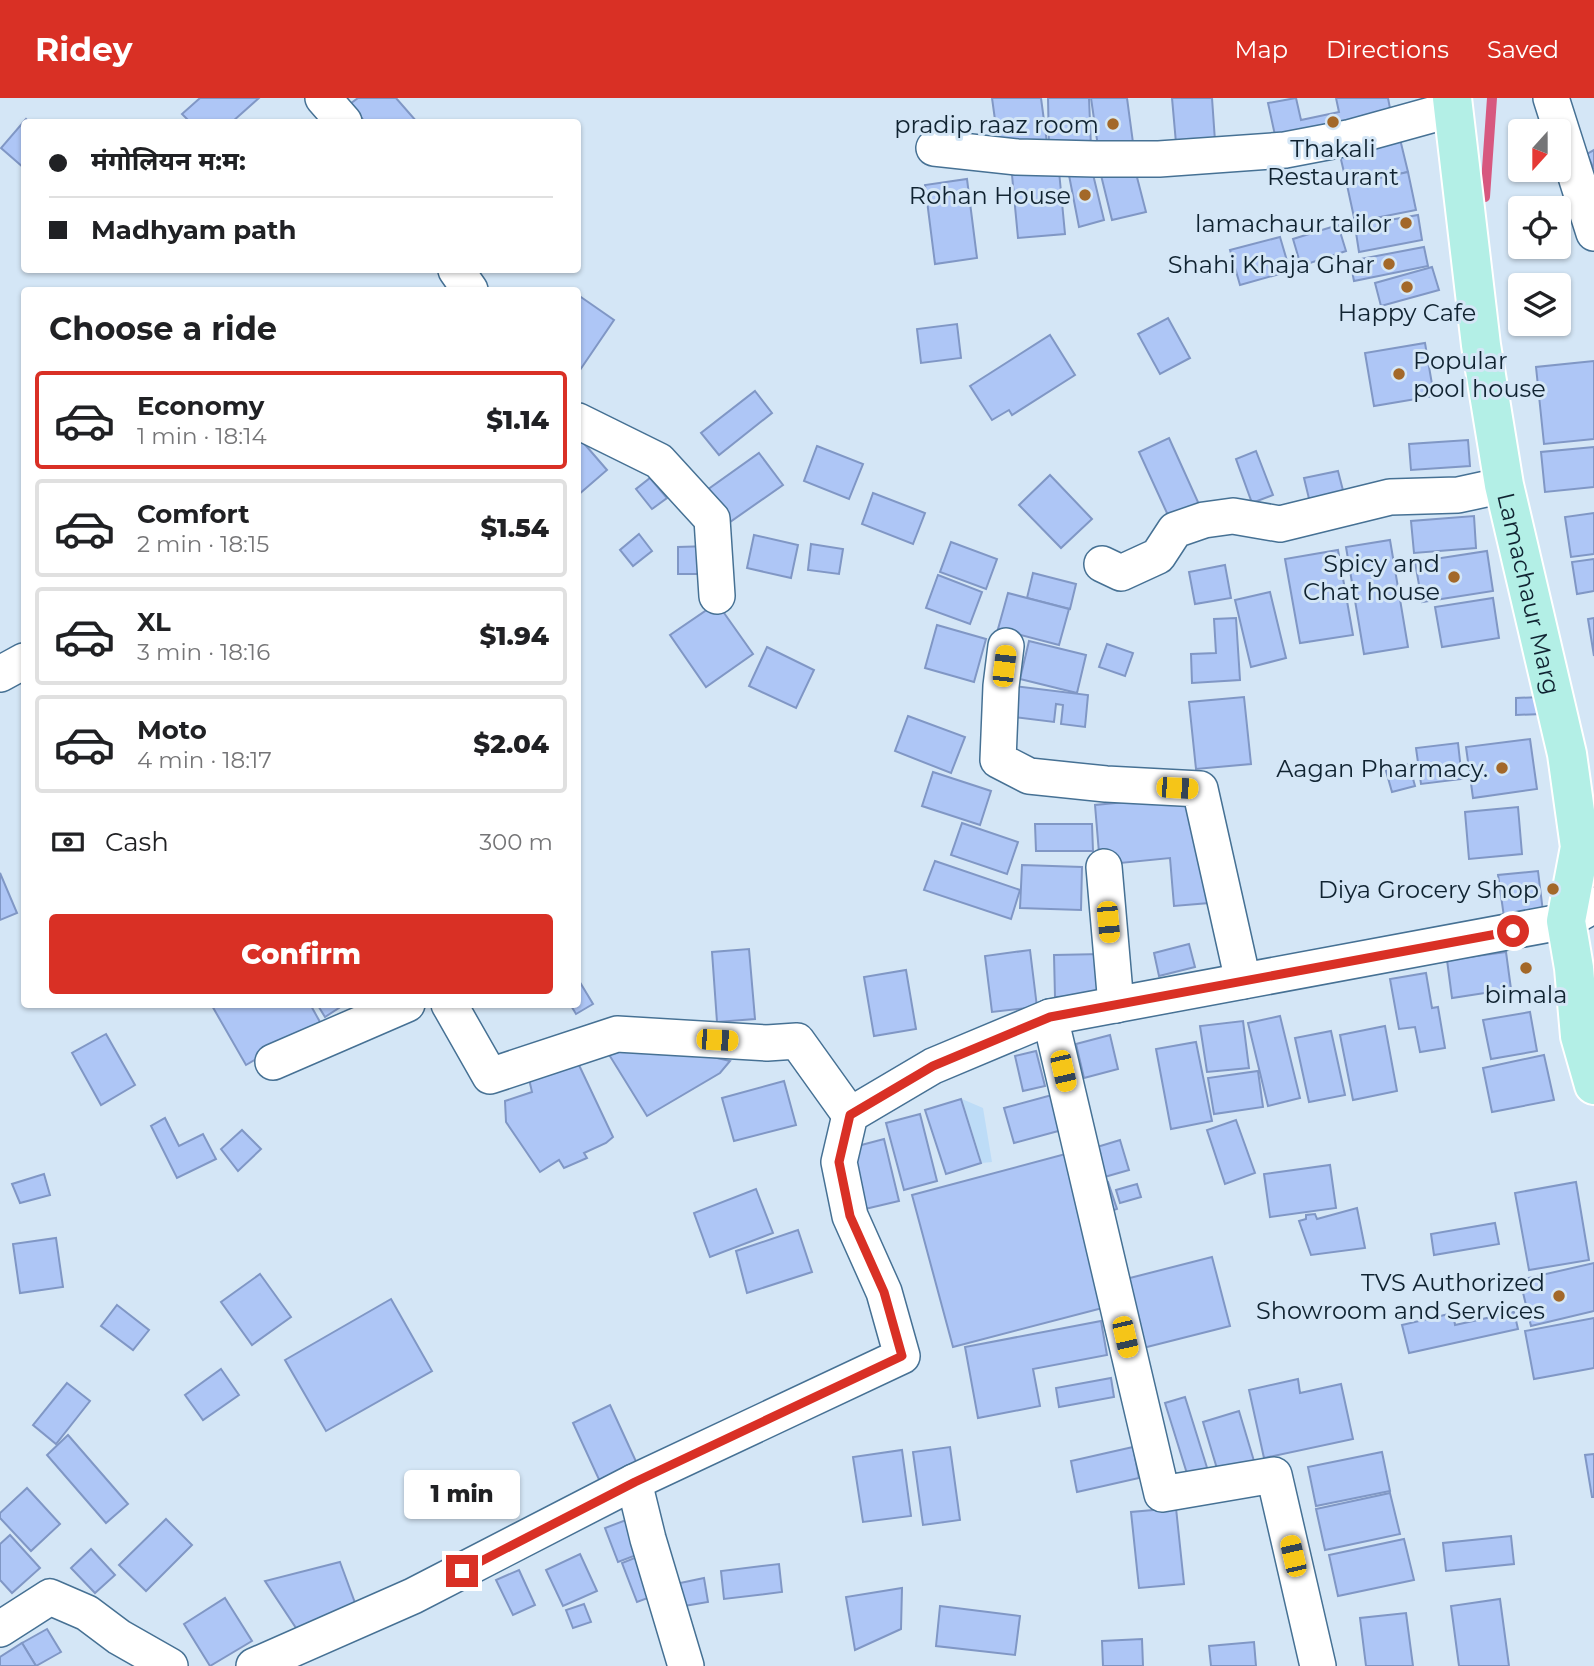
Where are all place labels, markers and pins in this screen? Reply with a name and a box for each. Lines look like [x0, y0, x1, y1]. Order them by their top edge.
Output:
place label: pradip raaz room [894, 110, 1099, 139]
marker: Thakali Restaurant [1325, 114, 1341, 130]
marker: pradip raaz room [1105, 116, 1121, 132]
place label: Thakali Restaurant [1267, 134, 1399, 191]
place label: Rohan House [909, 181, 1071, 210]
marker: Rohan House [1077, 187, 1093, 203]
place label: lamachaur tailor [1195, 209, 1392, 238]
marker: lamachaur tailor [1398, 215, 1414, 231]
place label: Shahi Khaja Ghar [1168, 250, 1375, 279]
marker: Shahi Khaja Ghar [1381, 256, 1397, 272]
marker: Happy Cafe [1399, 279, 1415, 295]
place label: Happy Cafe [1338, 298, 1476, 327]
place label: Popular pool house [1413, 346, 1546, 403]
marker: Popular pool house [1391, 366, 1407, 382]
place label: Spicy and Chat house [1303, 549, 1440, 606]
marker: Spicy and Chat house [1446, 569, 1462, 585]
place label: Aagan Pharmacy. [1276, 754, 1488, 783]
marker: Aagan Pharmacy. [1494, 760, 1510, 776]
place label: Diya Grocery Shop [1318, 875, 1539, 904]
marker: Diya Grocery Shop [1545, 881, 1561, 897]
marker: bimala [1518, 960, 1534, 976]
place label: bimala [1485, 980, 1567, 1009]
place label: TVS Authorized Showroom and Services [1256, 1268, 1545, 1325]
marker: TVS Authorized Showroom and Services [1551, 1288, 1567, 1304]

